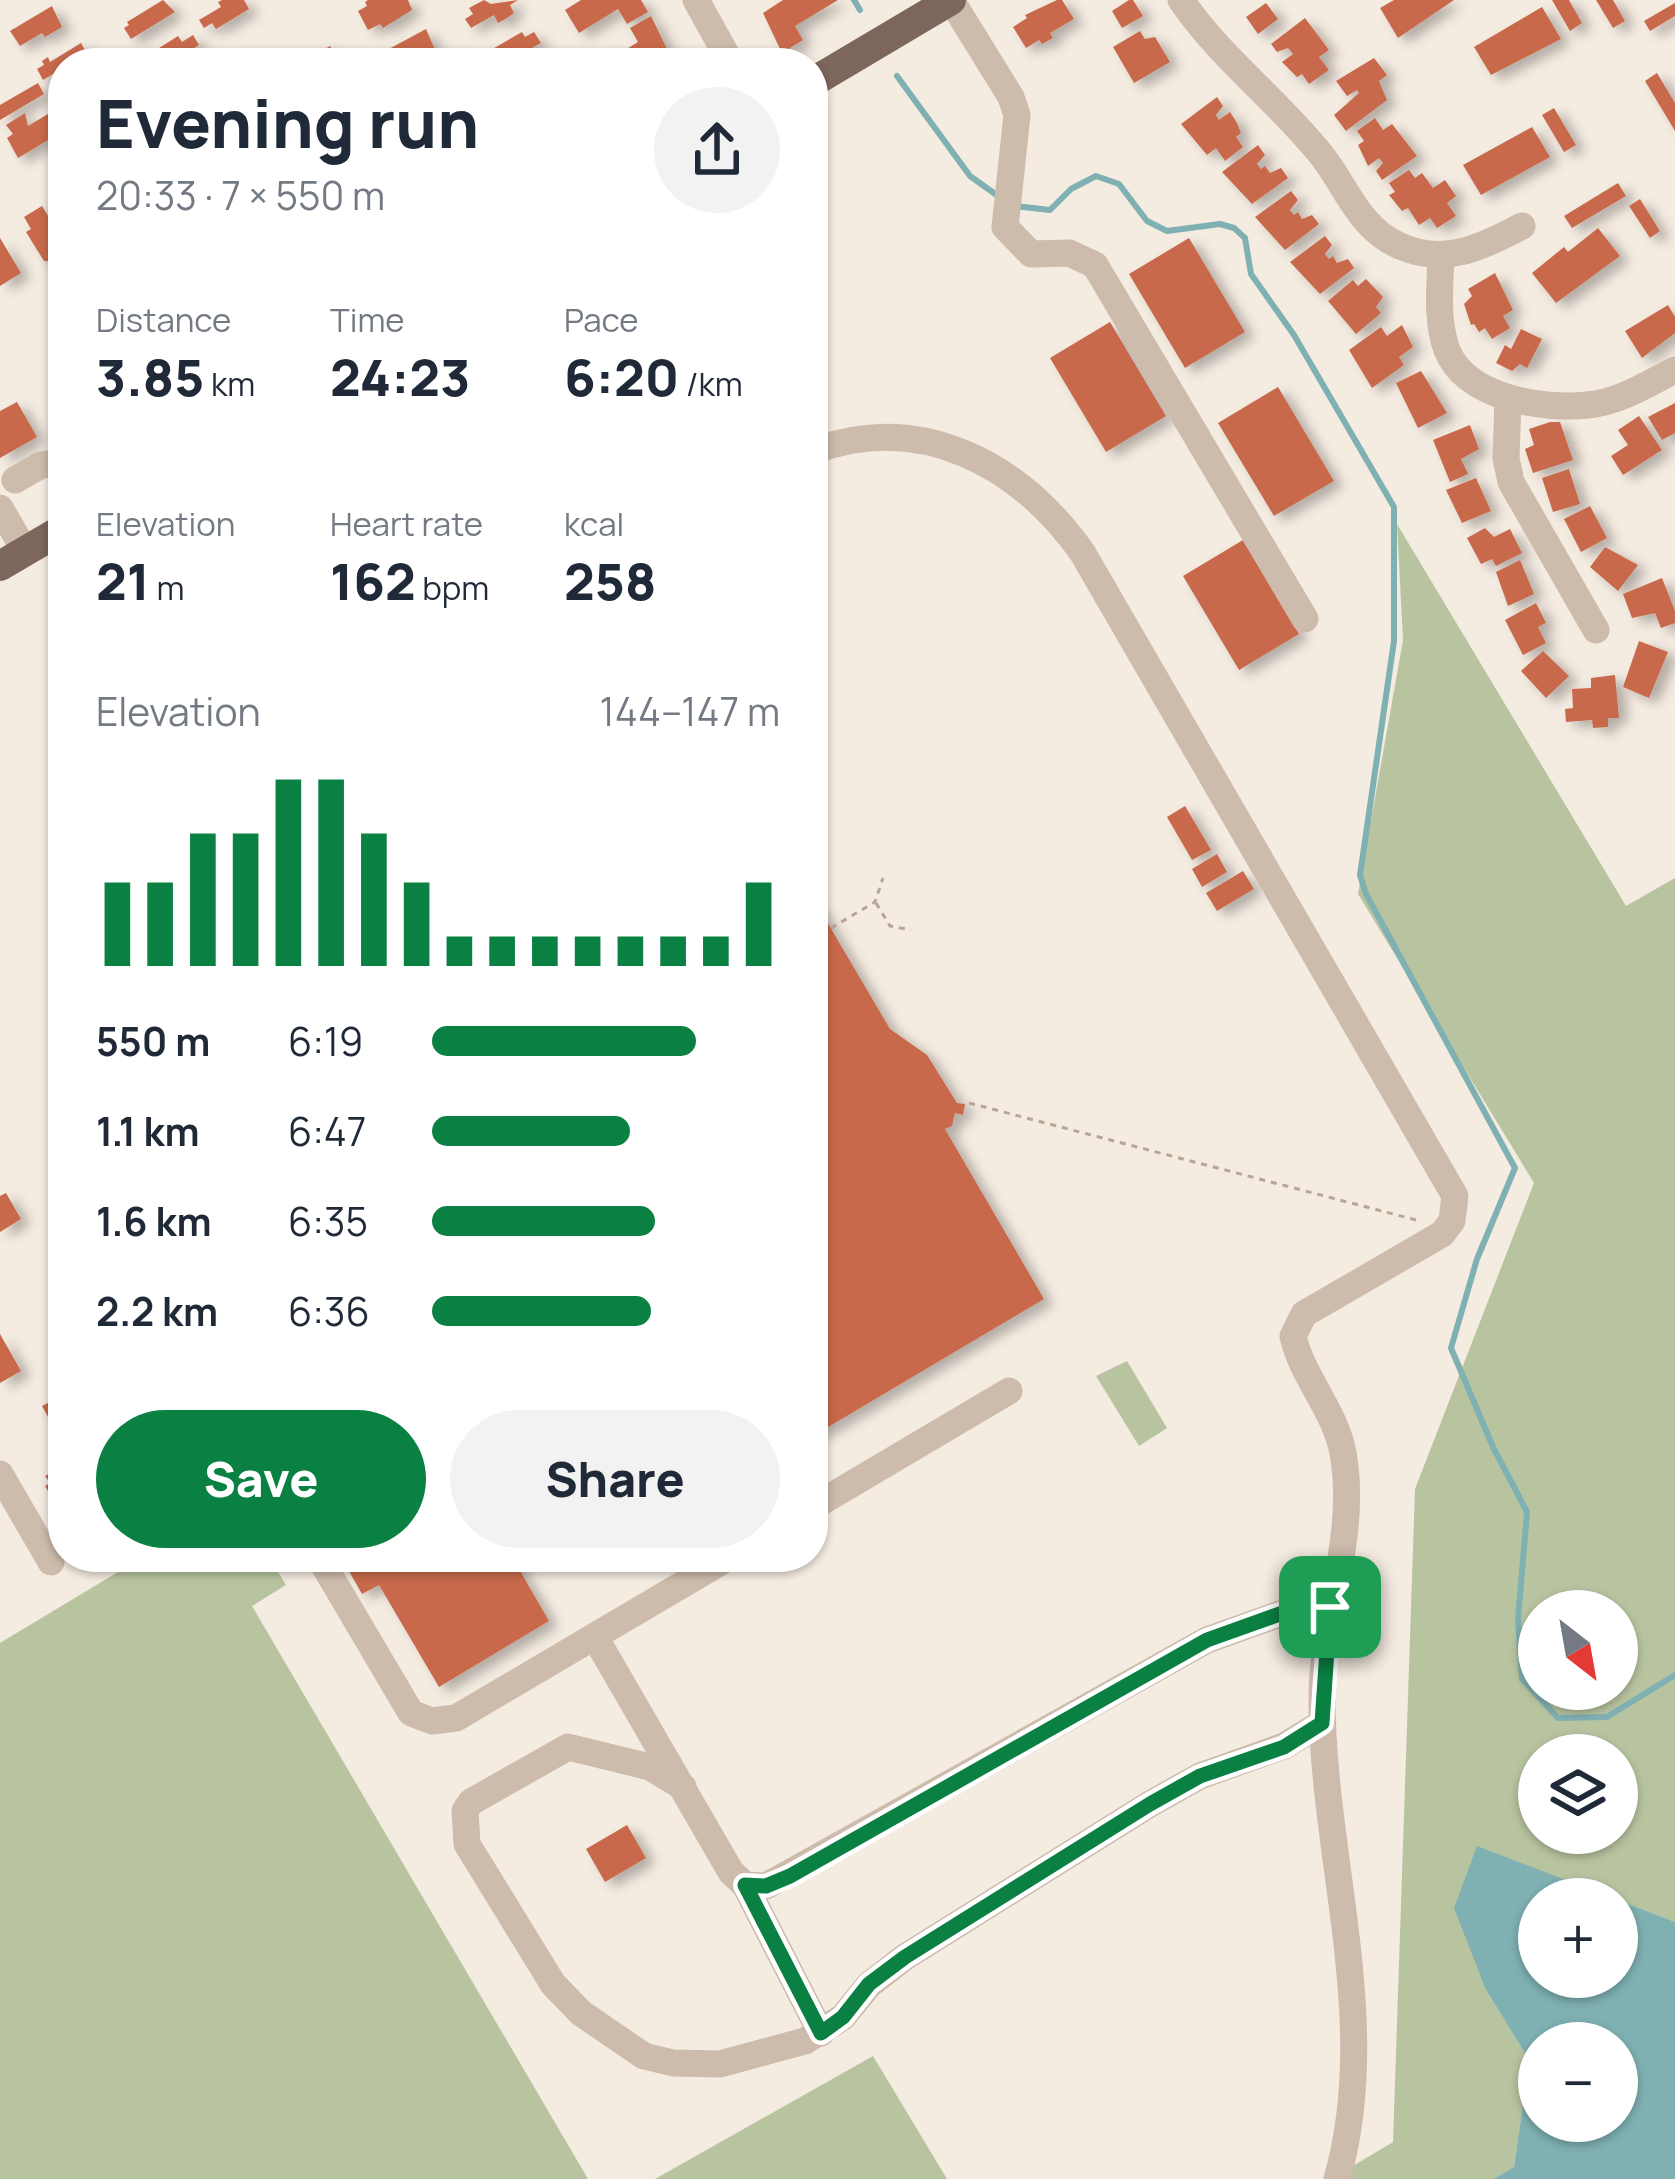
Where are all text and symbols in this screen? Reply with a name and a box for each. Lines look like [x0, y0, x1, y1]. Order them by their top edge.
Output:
text: Evening run [96, 78, 479, 168]
button: share [654, 87, 780, 213]
text: 20:33 · 7 × 550 m [96, 168, 385, 222]
text: Distance [96, 297, 231, 342]
text: Time [330, 297, 405, 342]
text: Pace [564, 297, 639, 342]
text: 3.85 [96, 342, 204, 411]
text: 24:23 [330, 342, 470, 411]
text: 6:20 [564, 342, 679, 411]
text: km [204, 361, 255, 406]
text: /km [679, 361, 743, 406]
text: Elevation [96, 501, 235, 546]
text: Heart rate [330, 501, 483, 546]
text: kcal [564, 501, 624, 546]
text: 21 [96, 546, 150, 615]
text: 162 [330, 546, 416, 615]
text: 258 [564, 546, 657, 615]
text: m [150, 565, 185, 610]
text: bpm [416, 565, 489, 610]
text: Elevation [96, 684, 261, 738]
text: 144–147 m [599, 684, 780, 738]
text: 550 m [96, 1014, 210, 1068]
text: 6:19 [288, 1014, 363, 1068]
text: 1.1 km [96, 1104, 200, 1158]
text: 6:47 [288, 1104, 366, 1158]
text: 1.6 km [96, 1194, 211, 1248]
text: 6:35 [288, 1194, 368, 1248]
text: 2.2 km [96, 1284, 218, 1338]
text: 6:36 [288, 1284, 370, 1338]
button: Save [96, 1410, 426, 1548]
button: Share [450, 1410, 780, 1548]
pin [1279, 1556, 1381, 1658]
icon: arrive [1297, 1574, 1363, 1640]
north arrow [1518, 1590, 1638, 1710]
map controls [1518, 1590, 1638, 2142]
button: layers [1518, 1734, 1638, 1854]
button: + [1518, 1878, 1638, 1998]
button: − [1518, 2022, 1638, 2142]

